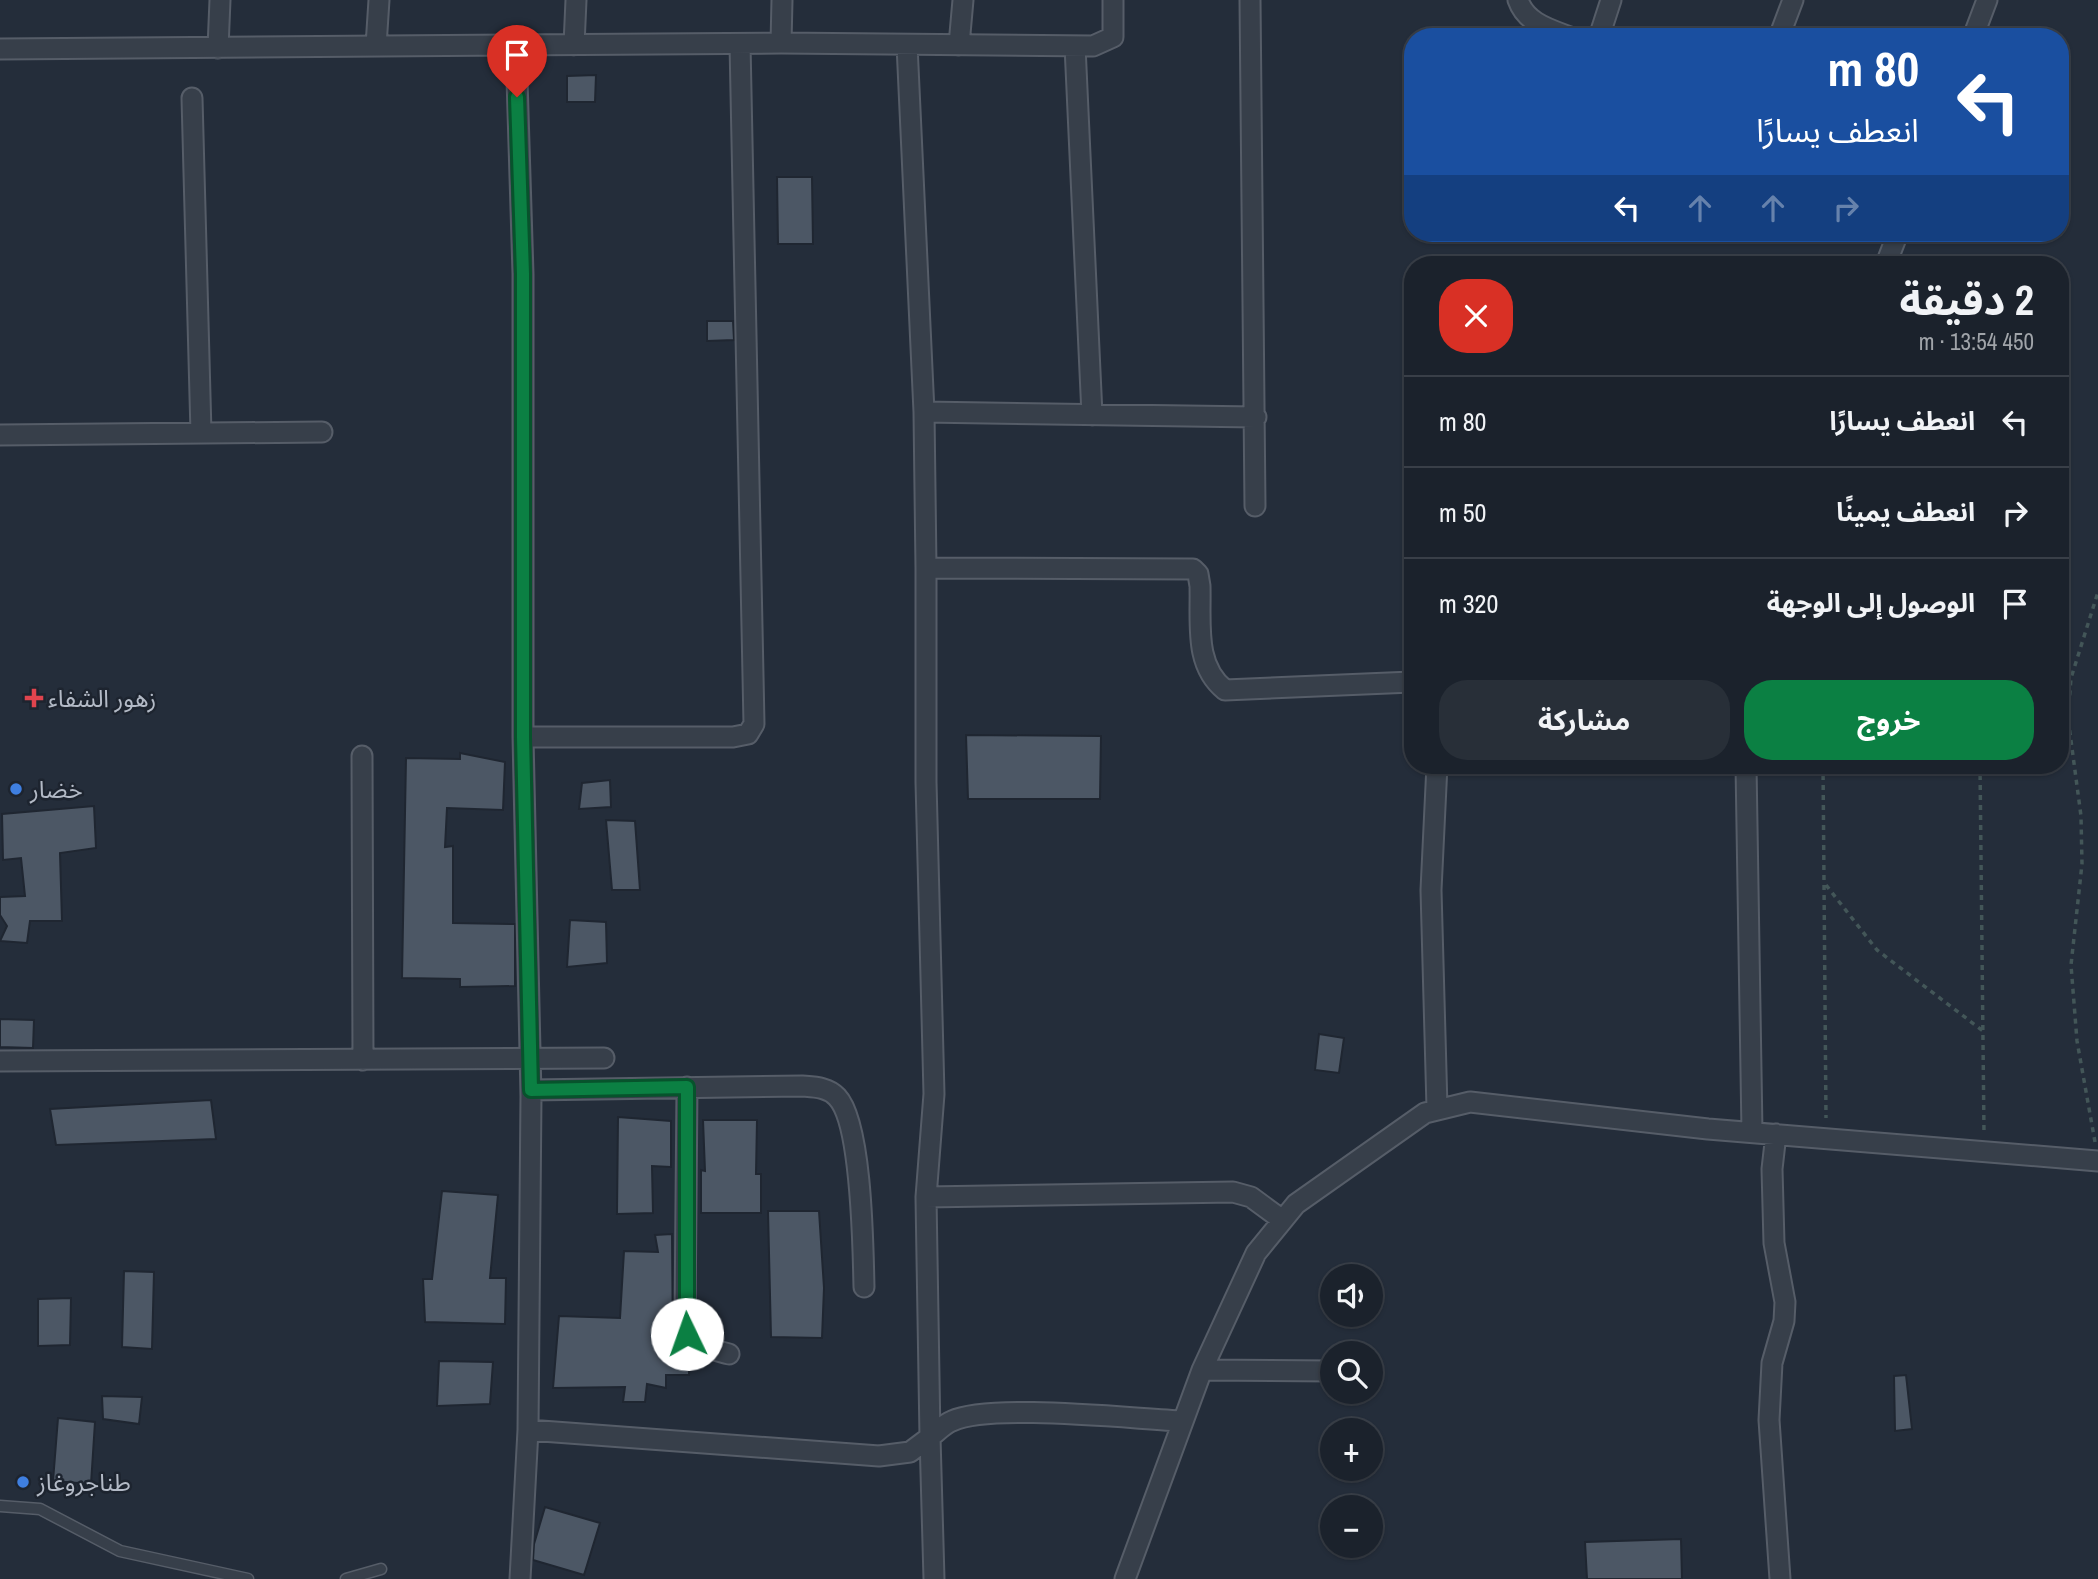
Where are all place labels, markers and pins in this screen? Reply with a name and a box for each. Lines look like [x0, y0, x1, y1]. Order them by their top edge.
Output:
pin [487, 25, 547, 97]
place label: زهور الشفاء [48, 682, 156, 714]
marker: زهور الشفاء [26, 690, 42, 706]
place label: خضار [29, 773, 83, 805]
marker: خضار [8, 781, 24, 797]
place label: طناجروغاز [36, 1466, 131, 1498]
marker: طناجروغاز [15, 1474, 31, 1490]

